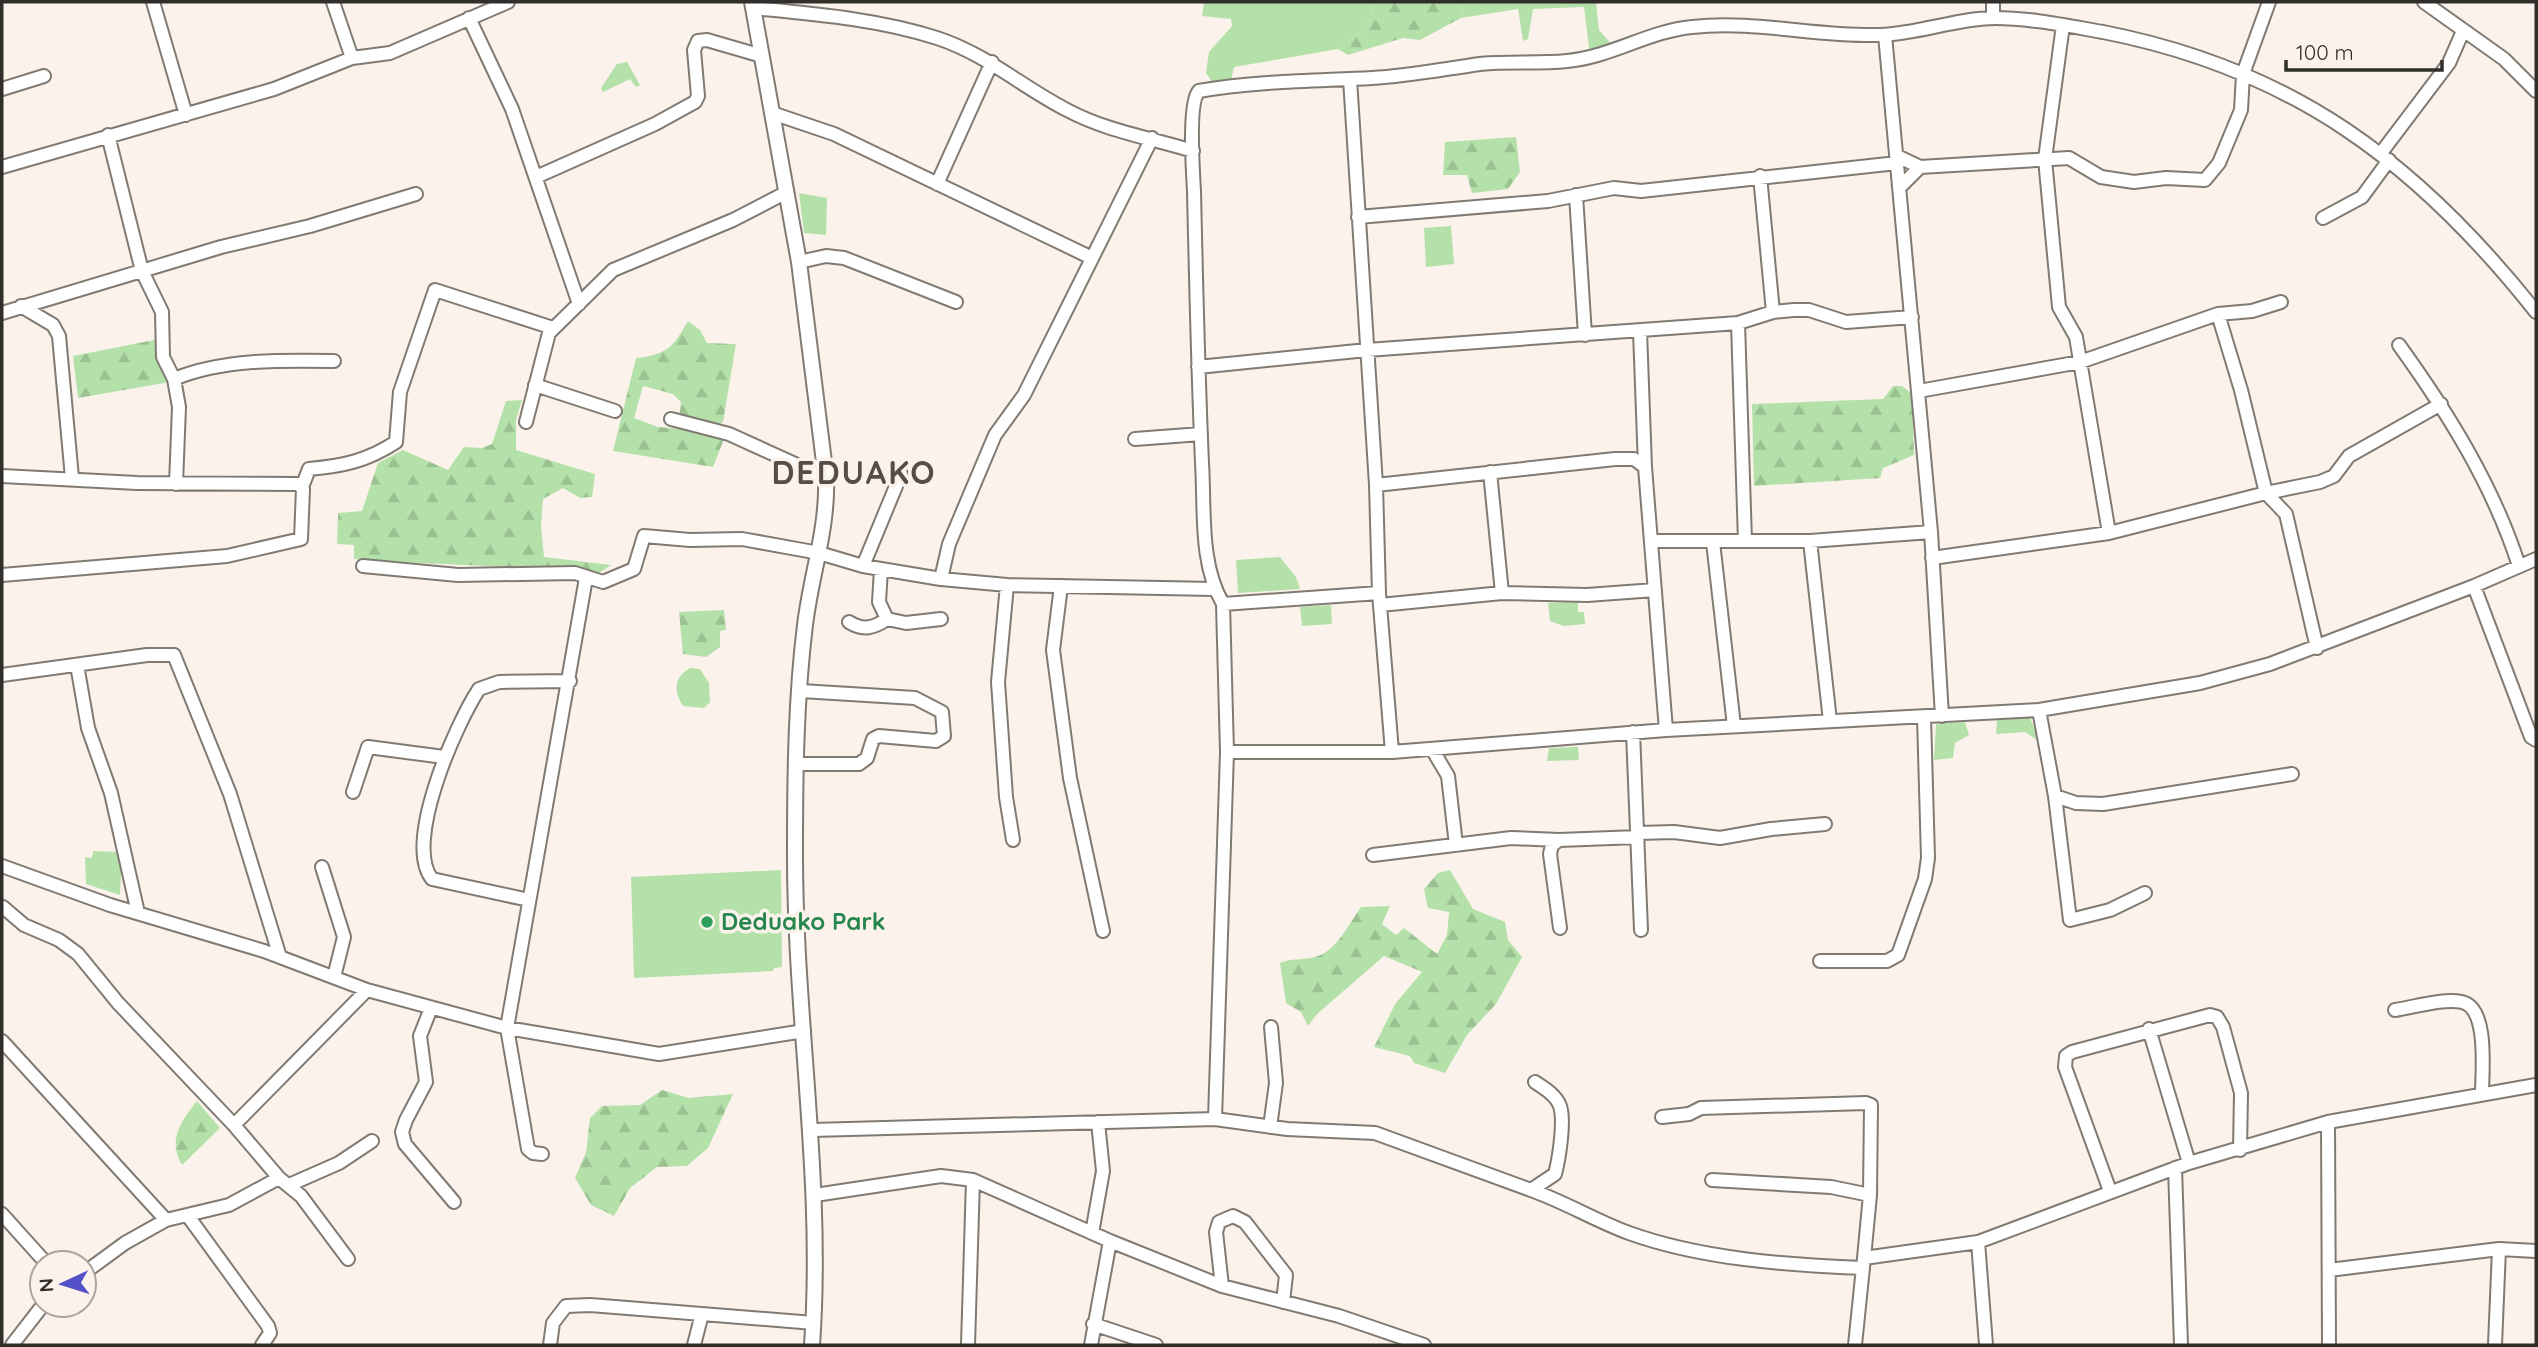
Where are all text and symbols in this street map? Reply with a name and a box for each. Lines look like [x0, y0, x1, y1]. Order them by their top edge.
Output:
scale bar [2286, 28, 2442, 72]
text: 100 m [2296, 39, 2354, 65]
district label: DEDUAKO [771, 452, 937, 492]
place label: Deduako Park [721, 906, 885, 936]
marker: Deduako Park [699, 914, 715, 930]
north arrow [28, 1249, 98, 1319]
text: N [34, 1277, 58, 1293]

